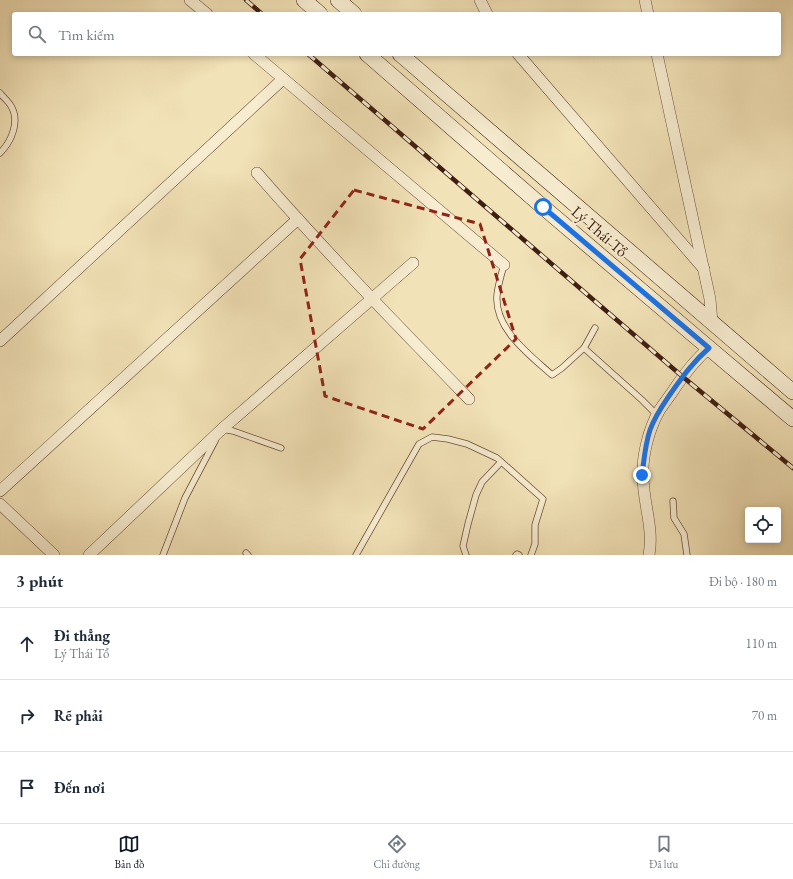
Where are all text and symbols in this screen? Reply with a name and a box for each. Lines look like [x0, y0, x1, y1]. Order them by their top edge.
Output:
search box [12, 12, 781, 56]
icon: search [26, 23, 48, 45]
text: Tìm kiếm [58, 25, 115, 44]
route start [534, 198, 552, 216]
street label: Lý Thái Tổ [567, 201, 632, 262]
route end [633, 466, 651, 484]
map controls [745, 507, 781, 543]
button: locate [745, 507, 781, 543]
text: 3 phút [16, 570, 63, 592]
text: Đi bộ · 180 m [709, 573, 777, 590]
text: Đi thẳng [54, 626, 110, 645]
icon: ahead [16, 633, 38, 655]
text: 110 m [746, 635, 777, 652]
text: Lý Thái Tổ [54, 645, 109, 662]
icon: right [16, 705, 38, 727]
text: Rẽ phải [54, 706, 103, 725]
text: 70 m [752, 707, 777, 724]
icon: arrive [16, 777, 38, 799]
text: Đến nơi [54, 778, 105, 797]
tab: Bản đồ [115, 833, 144, 871]
tab: Chỉ đường [374, 833, 420, 871]
tab: Đã lưu [649, 833, 678, 871]

